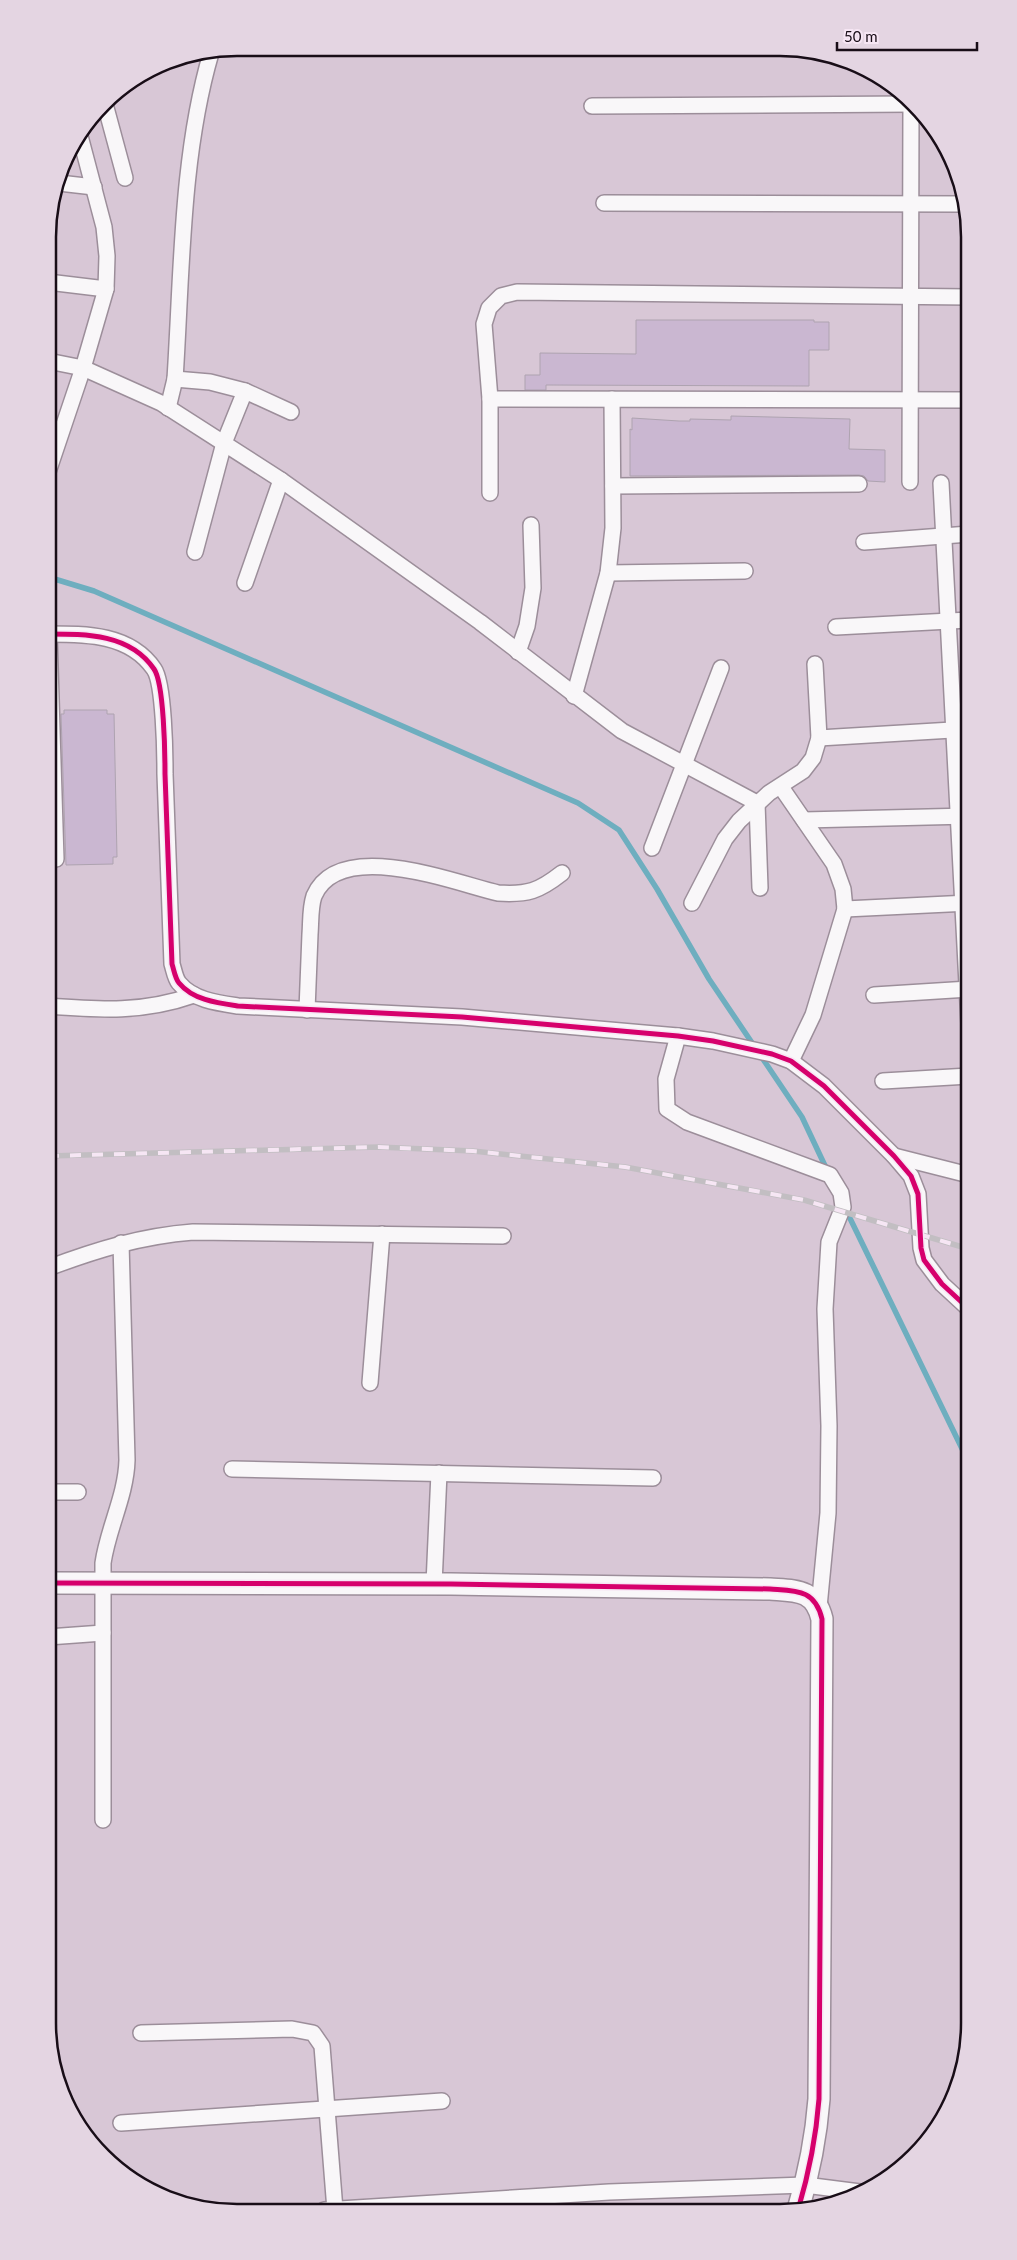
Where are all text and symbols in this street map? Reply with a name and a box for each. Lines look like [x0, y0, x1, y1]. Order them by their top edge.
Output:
scale bar [837, 20, 977, 52]
text: 50 m [844, 27, 878, 45]

